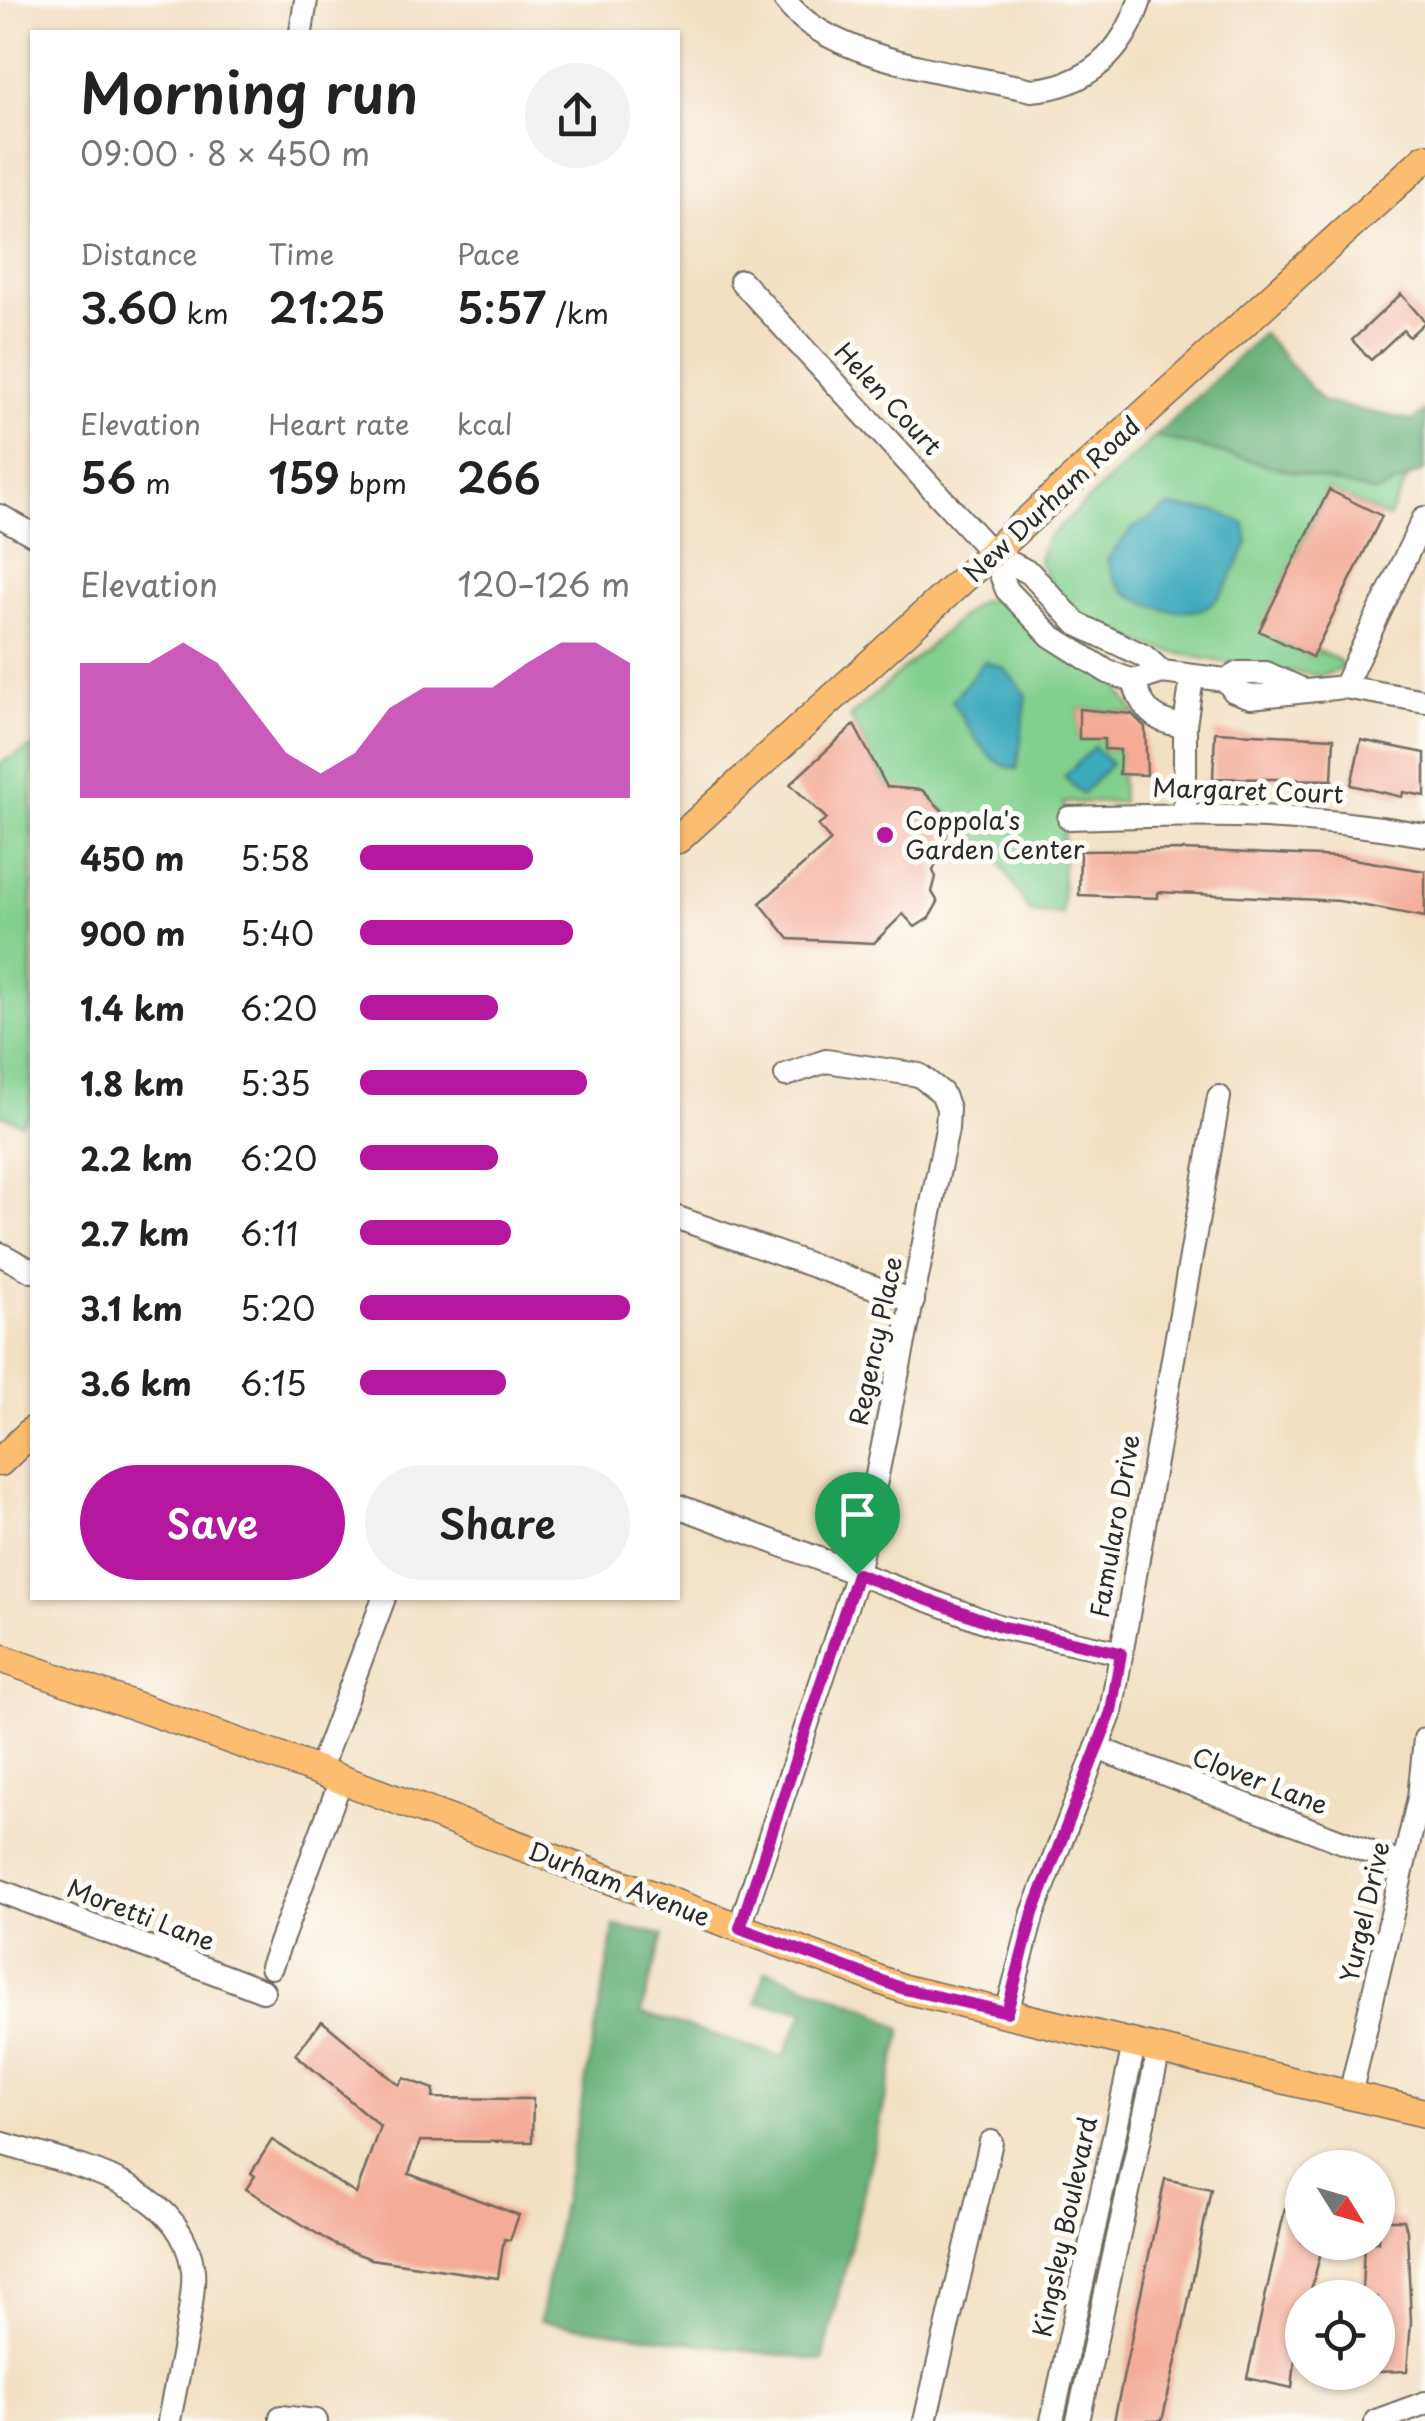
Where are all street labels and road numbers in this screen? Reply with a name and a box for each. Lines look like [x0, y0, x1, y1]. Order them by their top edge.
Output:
street label: Helen Court [826, 333, 951, 463]
street label: New Durham Road [955, 407, 1148, 591]
street label: Margaret Court [1152, 768, 1344, 812]
street label: Regency Place [839, 1253, 911, 1429]
street label: Famularo Drive [1079, 1431, 1149, 1620]
street label: Clover Lane [1187, 1737, 1334, 1823]
street label: Durham Avenue [523, 1831, 716, 1935]
street label: Yurgel Drive [1329, 1838, 1399, 1986]
street label: Moretti Lane [62, 1868, 221, 1960]
street label: Kingsley Boulevard [1022, 2113, 1106, 2340]

